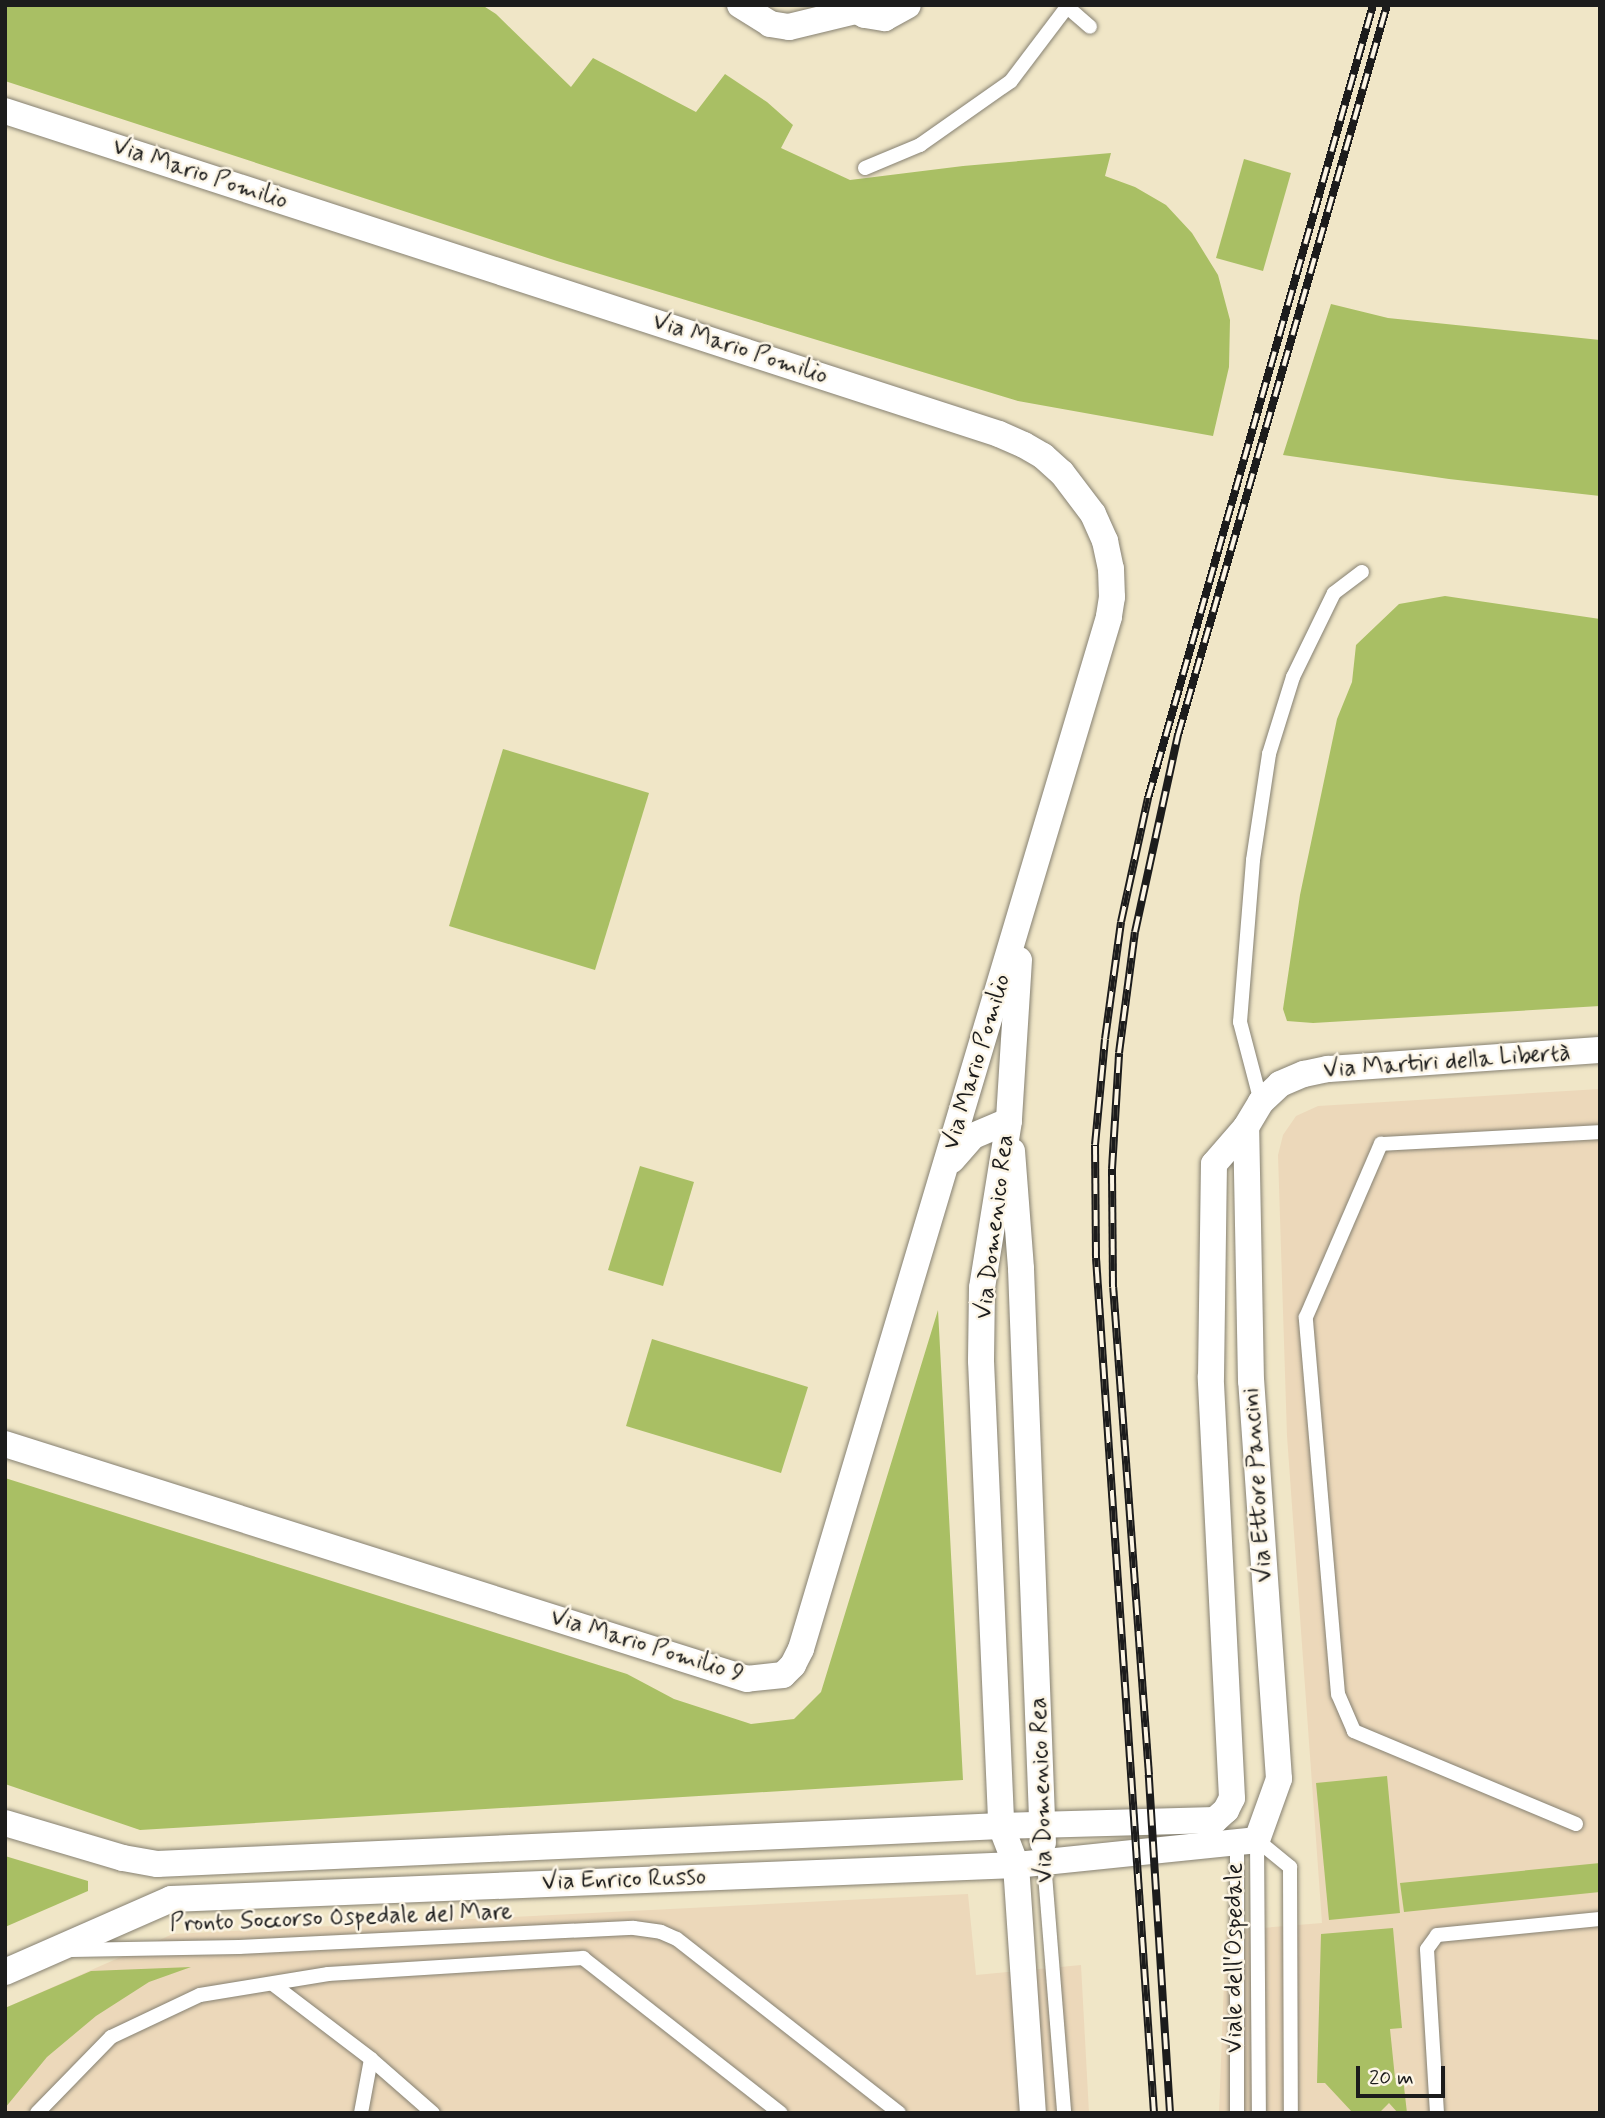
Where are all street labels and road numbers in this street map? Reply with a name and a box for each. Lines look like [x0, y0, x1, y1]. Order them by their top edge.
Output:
street label: Via Mario Pomilio [111, 133, 289, 215]
street label: Via Mario Pomilio [651, 308, 829, 390]
street label: Via Mario Pomilio [937, 973, 1017, 1151]
street label: Via Martiri della Libertà [1324, 1039, 1570, 1085]
street label: Via Domenico Rea [969, 1132, 1021, 1322]
street label: Via Ettore Pancini [1237, 1391, 1279, 1579]
street label: Via Mario Pomilio 9 [549, 1603, 745, 1689]
street label: Via Domenico Rea [1024, 1696, 1060, 1884]
street label: Via Enrico Russo [543, 1863, 705, 1897]
street label: Viale dell'Ospedale [1221, 1864, 1249, 2052]
street label: Pronto Soccorso Ospedale del Mare [166, 1898, 516, 1938]

